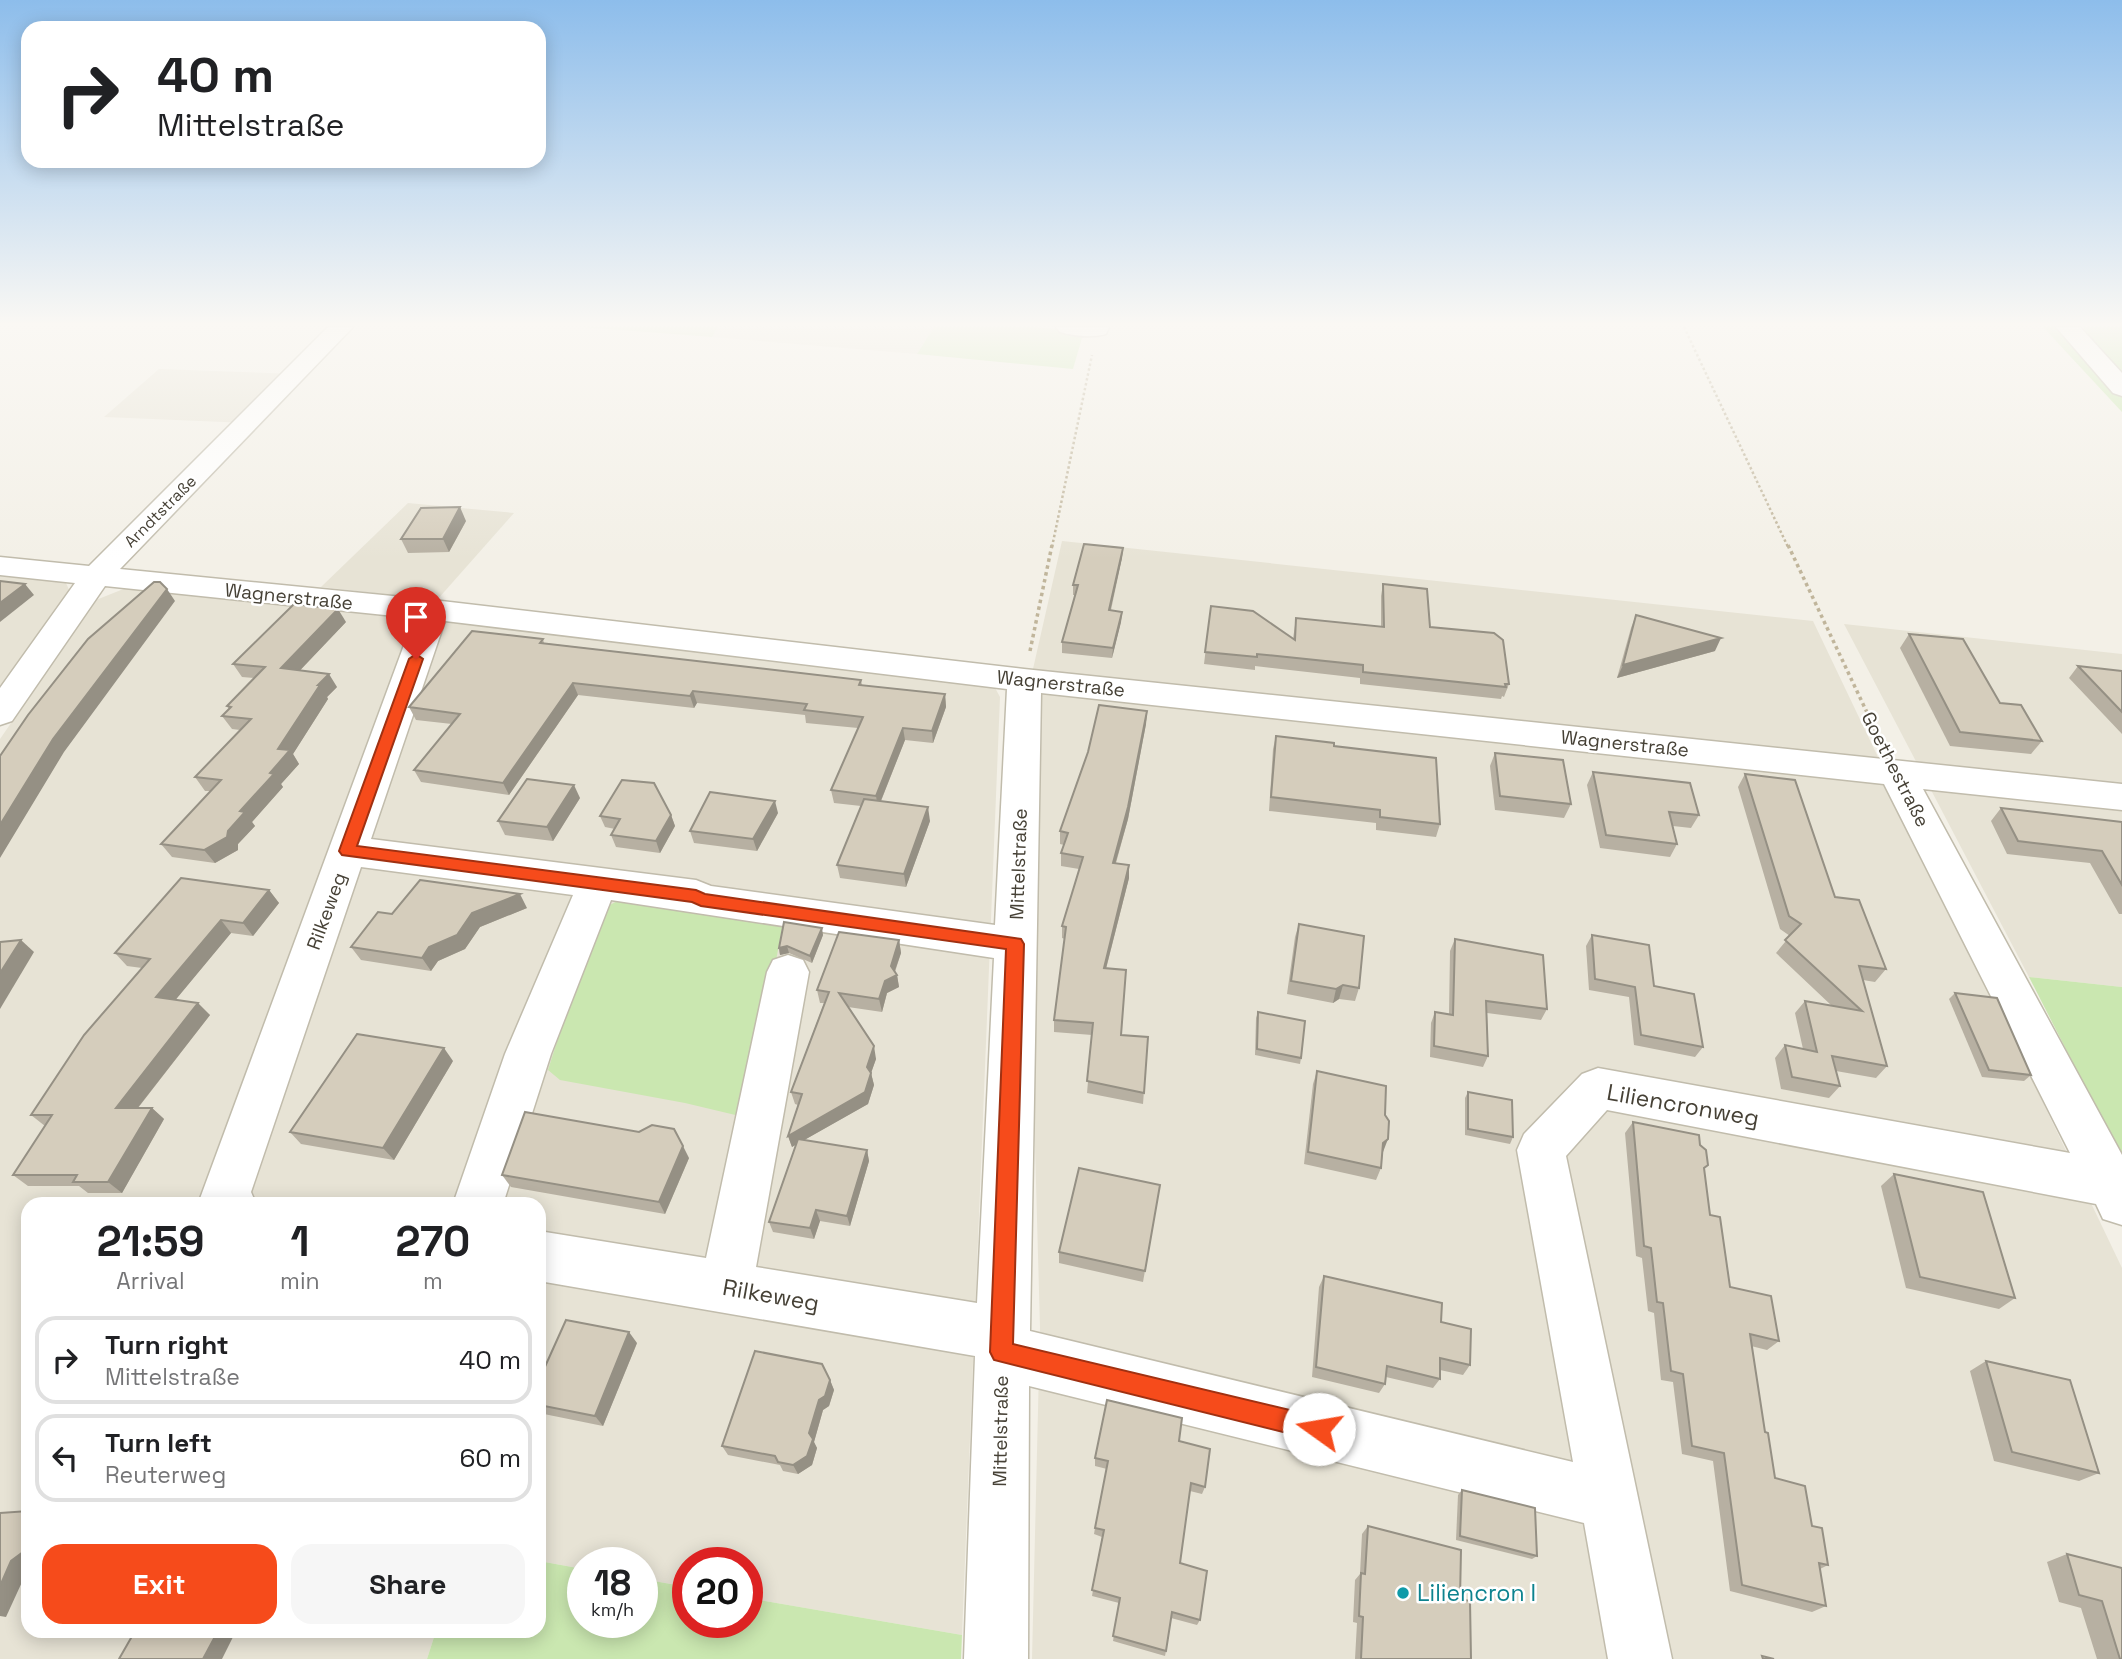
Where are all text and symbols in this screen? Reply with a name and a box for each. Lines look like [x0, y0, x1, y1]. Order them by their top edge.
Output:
text: 40 m [157, 44, 274, 106]
icon: right [42, 49, 133, 140]
text: Mittelstraße [157, 105, 345, 145]
street label: Arndtstraße [120, 471, 201, 552]
street label: Wagnerstraße [224, 577, 354, 616]
pin [386, 587, 446, 659]
icon: arrive [397, 598, 435, 636]
street label: Wagnerstraße [996, 664, 1126, 703]
street label: Goethestraße [1856, 707, 1935, 831]
street label: Wagnerstraße [1560, 724, 1690, 763]
street label: Mittelstraße [1004, 808, 1033, 920]
street label: Rilkeweg [301, 869, 352, 953]
street label: Liliencronweg [1605, 1077, 1761, 1133]
text: 21:59 [97, 1215, 204, 1268]
text: 1 [290, 1215, 309, 1268]
text: 270 [395, 1215, 470, 1268]
text: Arrival [116, 1266, 185, 1296]
text: min [280, 1266, 320, 1296]
text: m [423, 1266, 443, 1296]
street label: Rilkeweg [720, 1272, 822, 1318]
text: Turn right [105, 1328, 229, 1362]
icon: right [46, 1341, 84, 1379]
text: 40 m [459, 1343, 521, 1377]
text: Mittelstraße [105, 1362, 240, 1392]
street label: Mittelstraße [987, 1375, 1014, 1487]
position arrow [1282, 1392, 1356, 1466]
text: Turn left [105, 1426, 212, 1460]
icon: left [46, 1439, 84, 1477]
text: 60 m [459, 1441, 521, 1475]
text: Reuterweg [105, 1460, 226, 1490]
button: Exit [42, 1544, 277, 1624]
button: Share [291, 1544, 525, 1624]
speed limit sign: 20 [672, 1547, 763, 1638]
text: 18 [594, 1561, 631, 1605]
place label: Liliencron I [1417, 1578, 1536, 1608]
marker: Liliencron I [1395, 1585, 1411, 1601]
text: km/h [591, 1598, 634, 1621]

